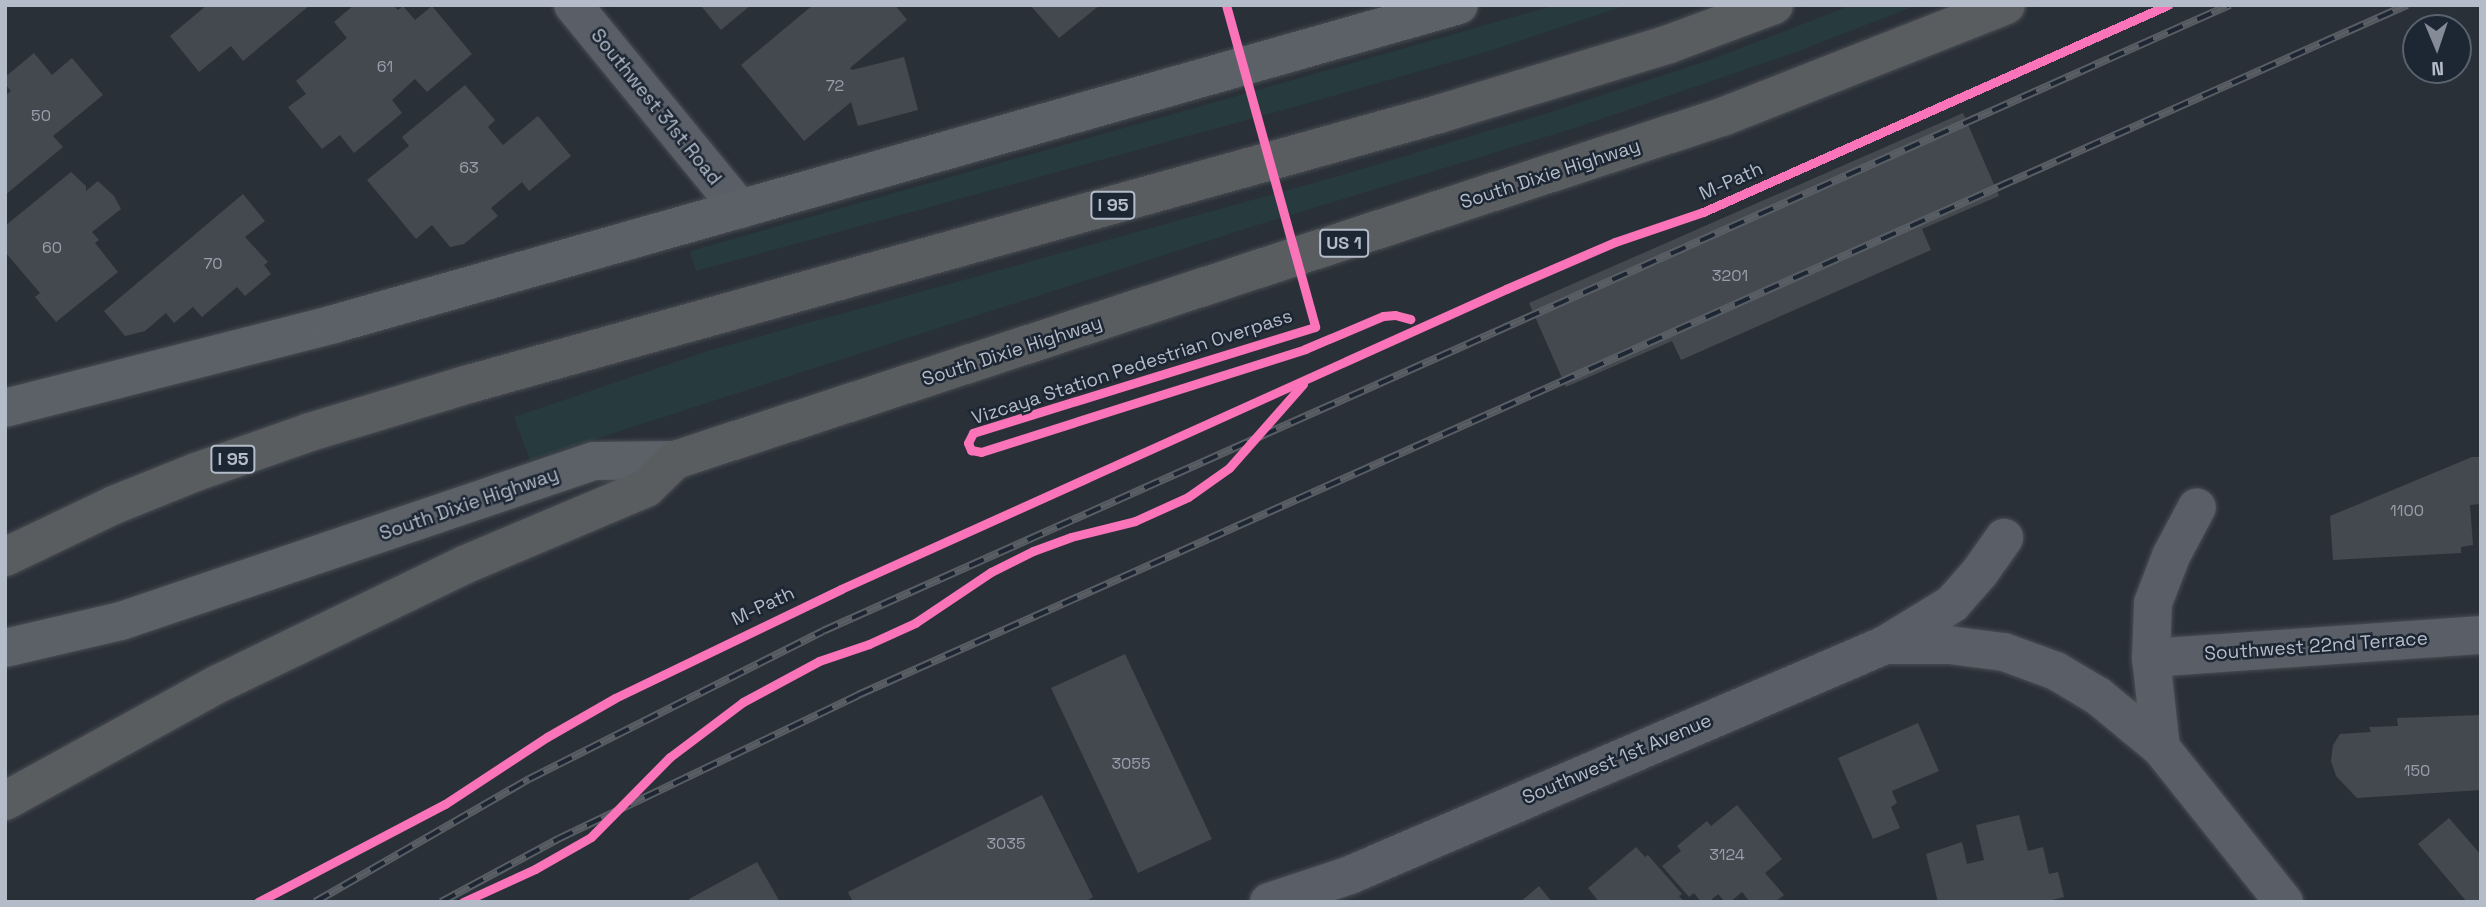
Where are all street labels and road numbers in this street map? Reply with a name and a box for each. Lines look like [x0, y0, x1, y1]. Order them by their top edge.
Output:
street label: Southwest 31st Road [586, 24, 726, 190]
street label: South Dixie Highway [1457, 134, 1643, 214]
street label: M-Path [1696, 157, 1766, 205]
road number: I 95 [1090, 190, 1136, 220]
road number: US 1 [1318, 229, 1370, 258]
street label: Vizcaya Station Pedestrian Overpass [969, 304, 1295, 430]
street label: South Dixie Highway [919, 311, 1105, 391]
road number: I 95 [210, 444, 256, 474]
street label: South Dixie Highway [376, 463, 562, 545]
street label: M-Path [728, 582, 798, 630]
street label: Southwest 22nd Terrace [2203, 627, 2429, 665]
street label: Southwest 1st Avenue [1519, 709, 1715, 809]

